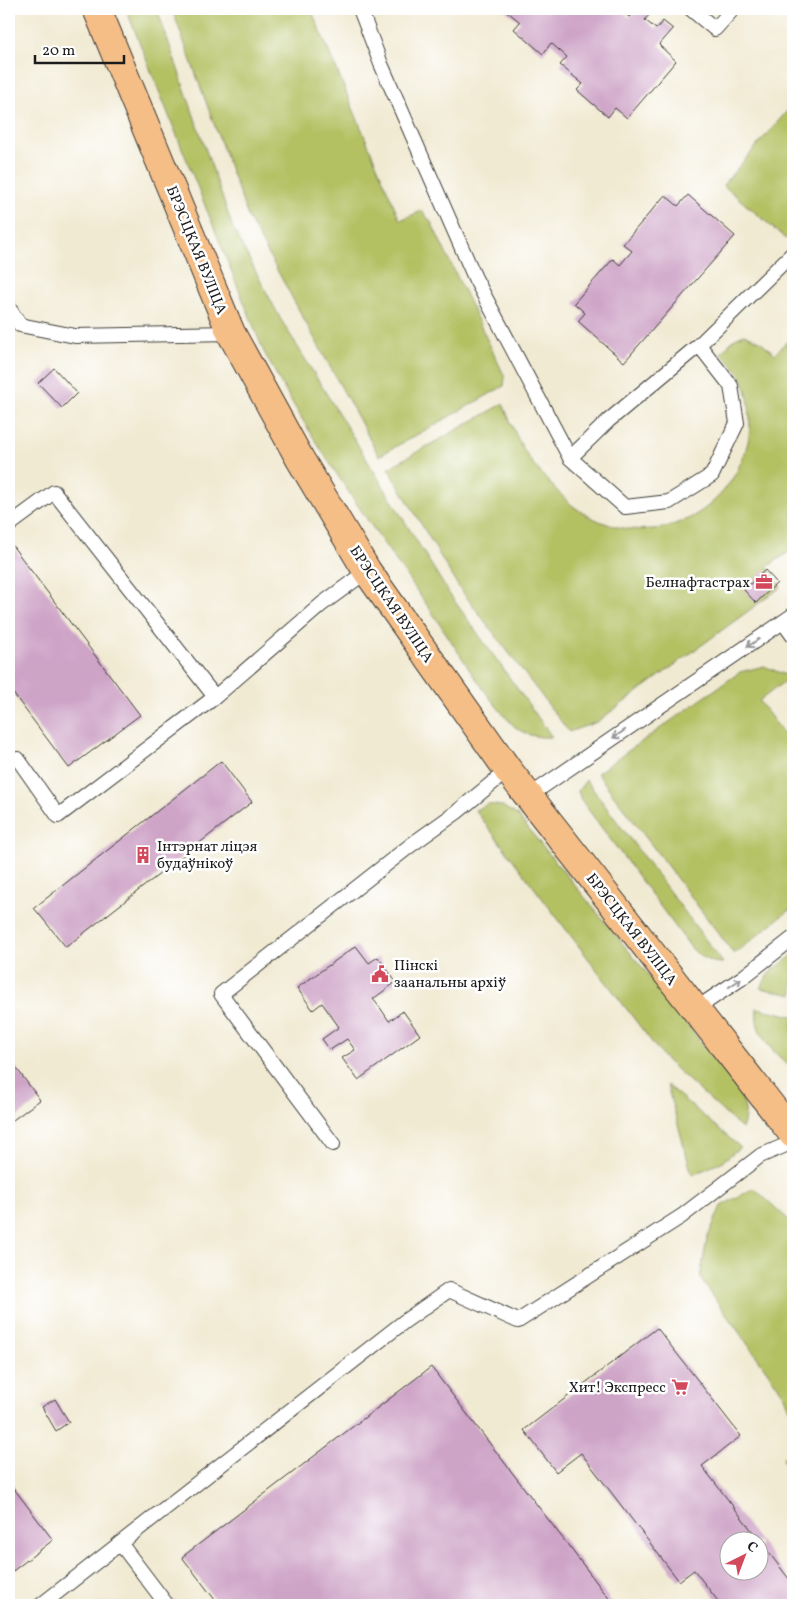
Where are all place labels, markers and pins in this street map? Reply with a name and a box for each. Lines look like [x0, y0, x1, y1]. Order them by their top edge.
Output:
office icon: Белнафтастрах [754, 572, 774, 592]
place label: Белнафтастрах [645, 573, 750, 594]
place label: Інтэрнат ліцэя будаўнікоў [157, 837, 257, 875]
building icon: Інтэрнат ліцэя будаўнікоў [133, 845, 153, 865]
place label: Пінскі заанальны архіў [394, 956, 506, 994]
public building icon: Пінскі заанальны архіў [370, 964, 390, 984]
supermarket icon: Хит! Экспресс [670, 1377, 690, 1397]
place label: Хит! Экспресс [569, 1378, 666, 1399]

